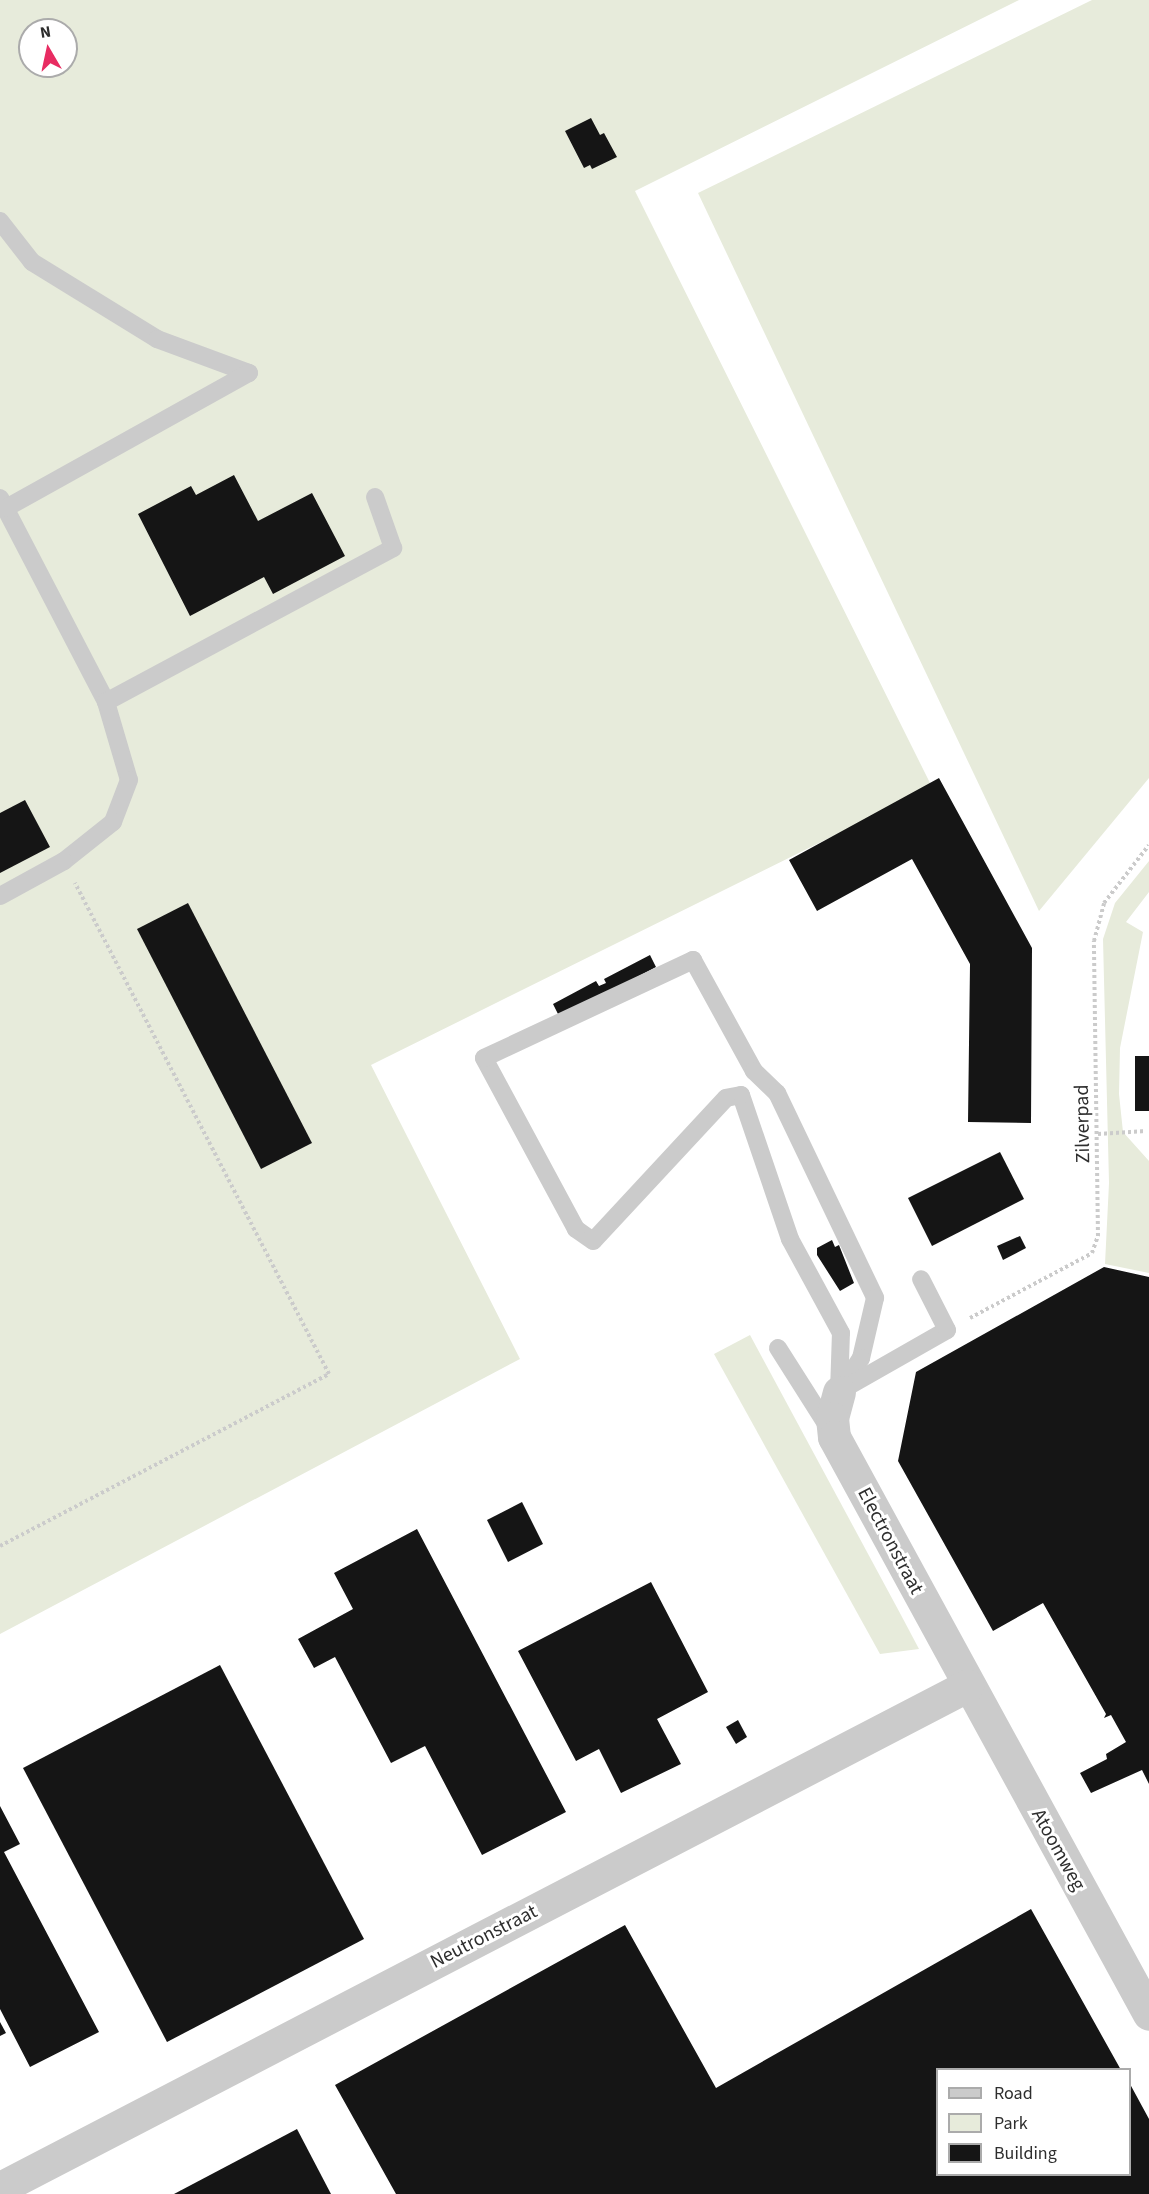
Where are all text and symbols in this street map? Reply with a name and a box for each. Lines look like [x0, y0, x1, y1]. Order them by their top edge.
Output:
north arrow [18, 18, 78, 78]
text: N [39, 21, 52, 44]
street label: Zilverpad [1070, 1084, 1096, 1164]
street label: Electronstraat [852, 1483, 928, 1599]
street label: Atoomweg [1026, 1805, 1090, 1895]
street label: Neutronstraat [426, 1900, 542, 1974]
legend [936, 2068, 1131, 2176]
text: Road [994, 2081, 1033, 2106]
text: Park [994, 2111, 1028, 2136]
text: Building [994, 2141, 1057, 2166]

